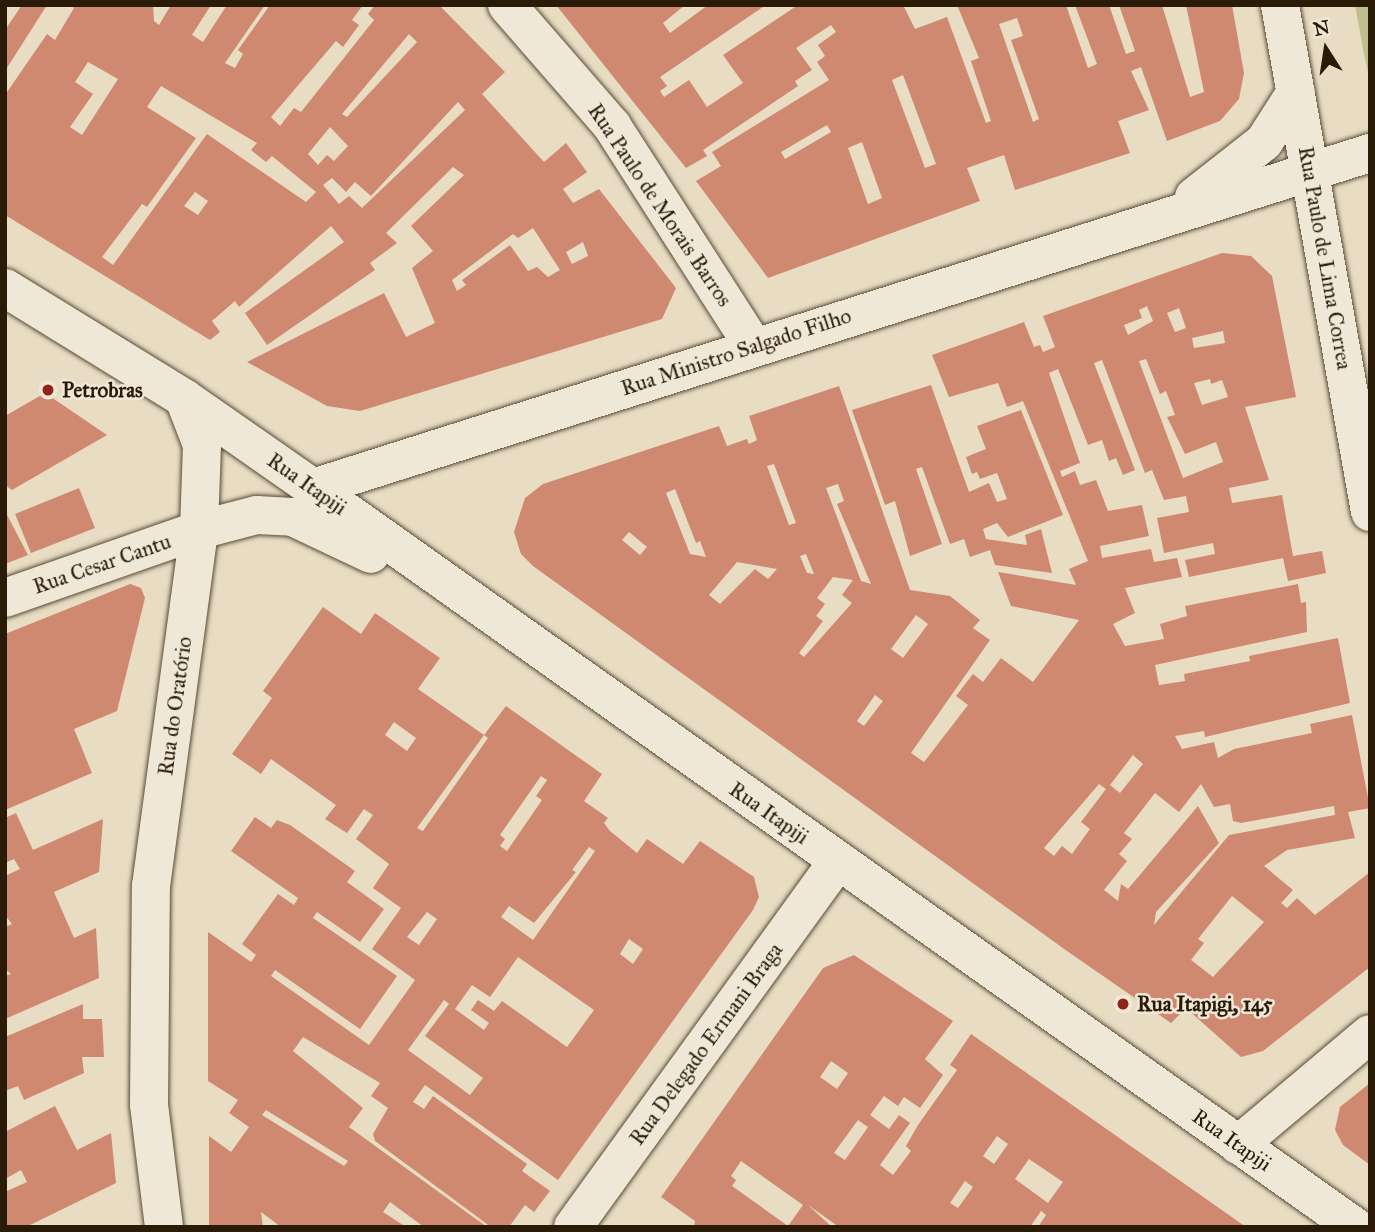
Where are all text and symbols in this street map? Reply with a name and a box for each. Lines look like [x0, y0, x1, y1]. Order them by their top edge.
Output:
north arrow [1291, 14, 1361, 84]
text: N [1311, 15, 1332, 41]
street label: Rua Paulo de Morais Barros [583, 99, 737, 311]
street label: Rua Paulo de Lima Correa [1293, 144, 1357, 372]
street label: Rua Ministro Salgado Filho [618, 303, 854, 401]
place label: Petrobras [62, 377, 143, 403]
marker: Petrobras [40, 382, 56, 398]
street label: Rua Itapiji [262, 448, 352, 520]
street label: Rua Cesar Cantu [30, 529, 174, 599]
street label: Rua do Oratório [153, 635, 197, 777]
street label: Rua Itapiji [724, 777, 814, 849]
street label: Rua Delegado Ermani Braga [624, 938, 788, 1150]
place label: Rua Itapigi, 145 [1137, 991, 1273, 1017]
marker: Rua Itapigi, 145 [1115, 996, 1131, 1012]
street label: Rua Itapiji [1187, 1104, 1277, 1176]

